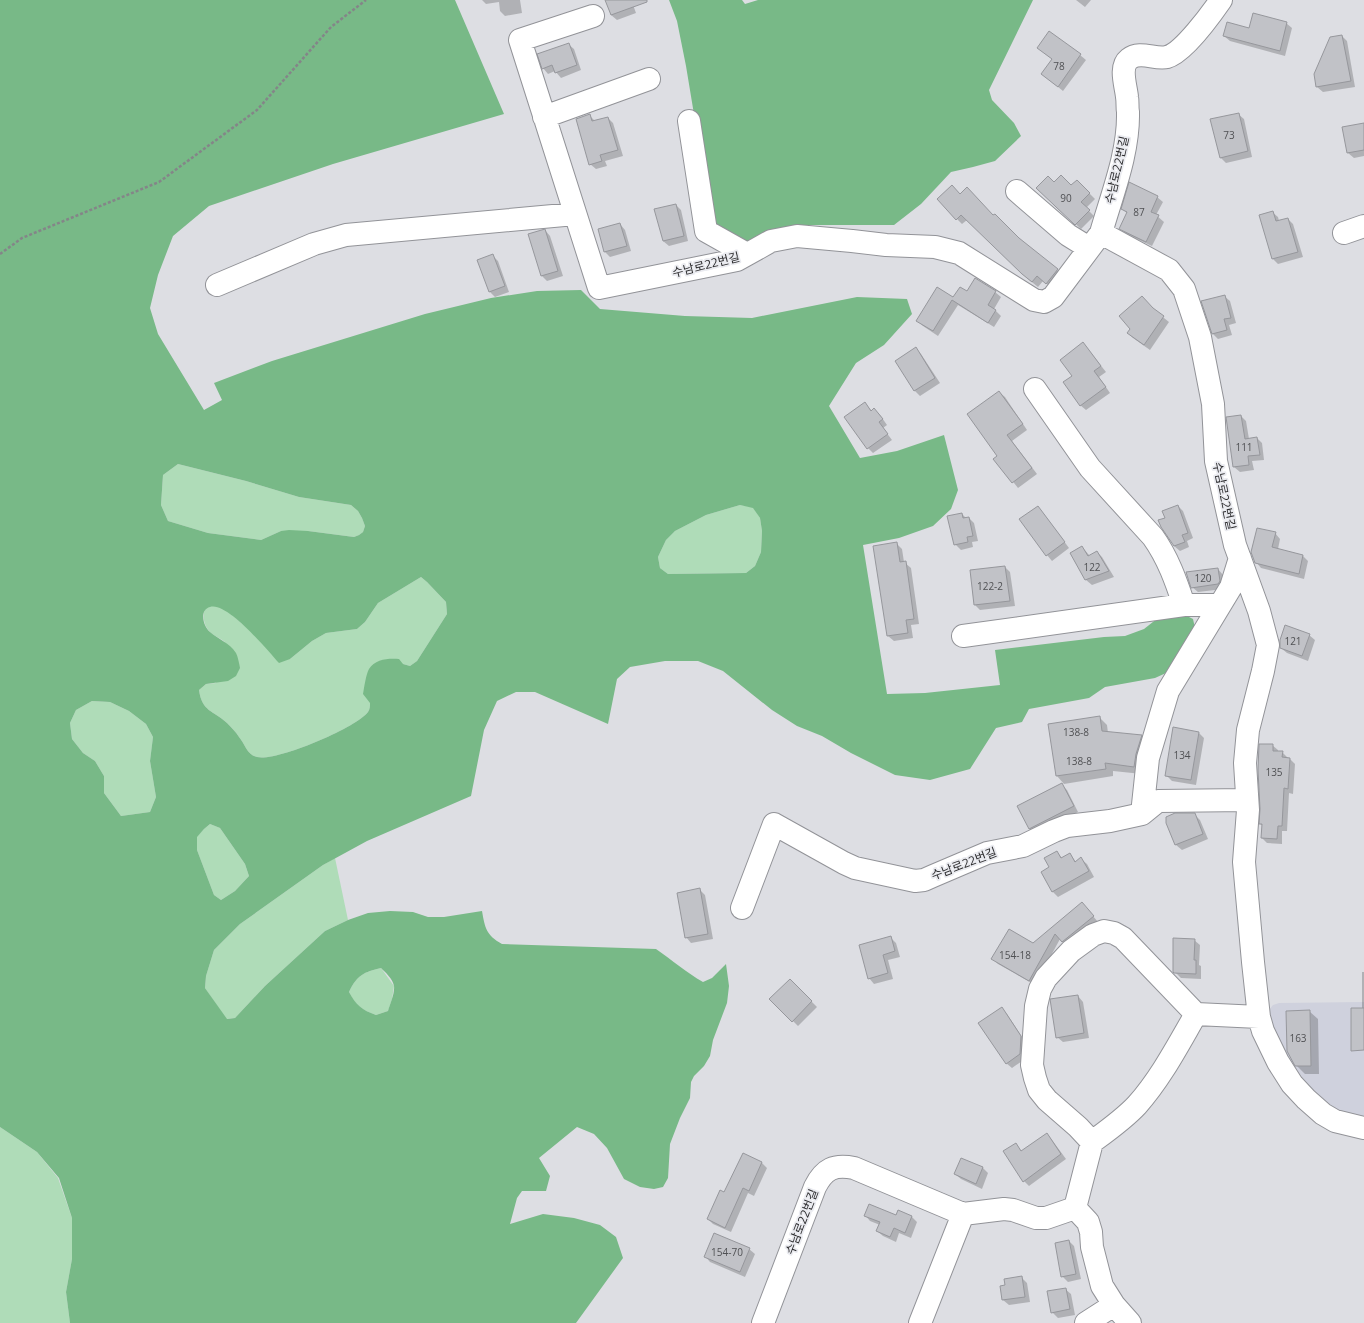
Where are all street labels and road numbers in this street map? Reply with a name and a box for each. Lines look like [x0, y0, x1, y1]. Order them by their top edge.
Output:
street label: 수남로22번길 [1100, 134, 1133, 205]
street label: 수남로22번길 [670, 248, 741, 281]
street label: 수남로22번길 [1209, 460, 1240, 531]
street label: 수남로22번길 [929, 843, 999, 884]
street label: 수남로22번길 [781, 1187, 822, 1257]

